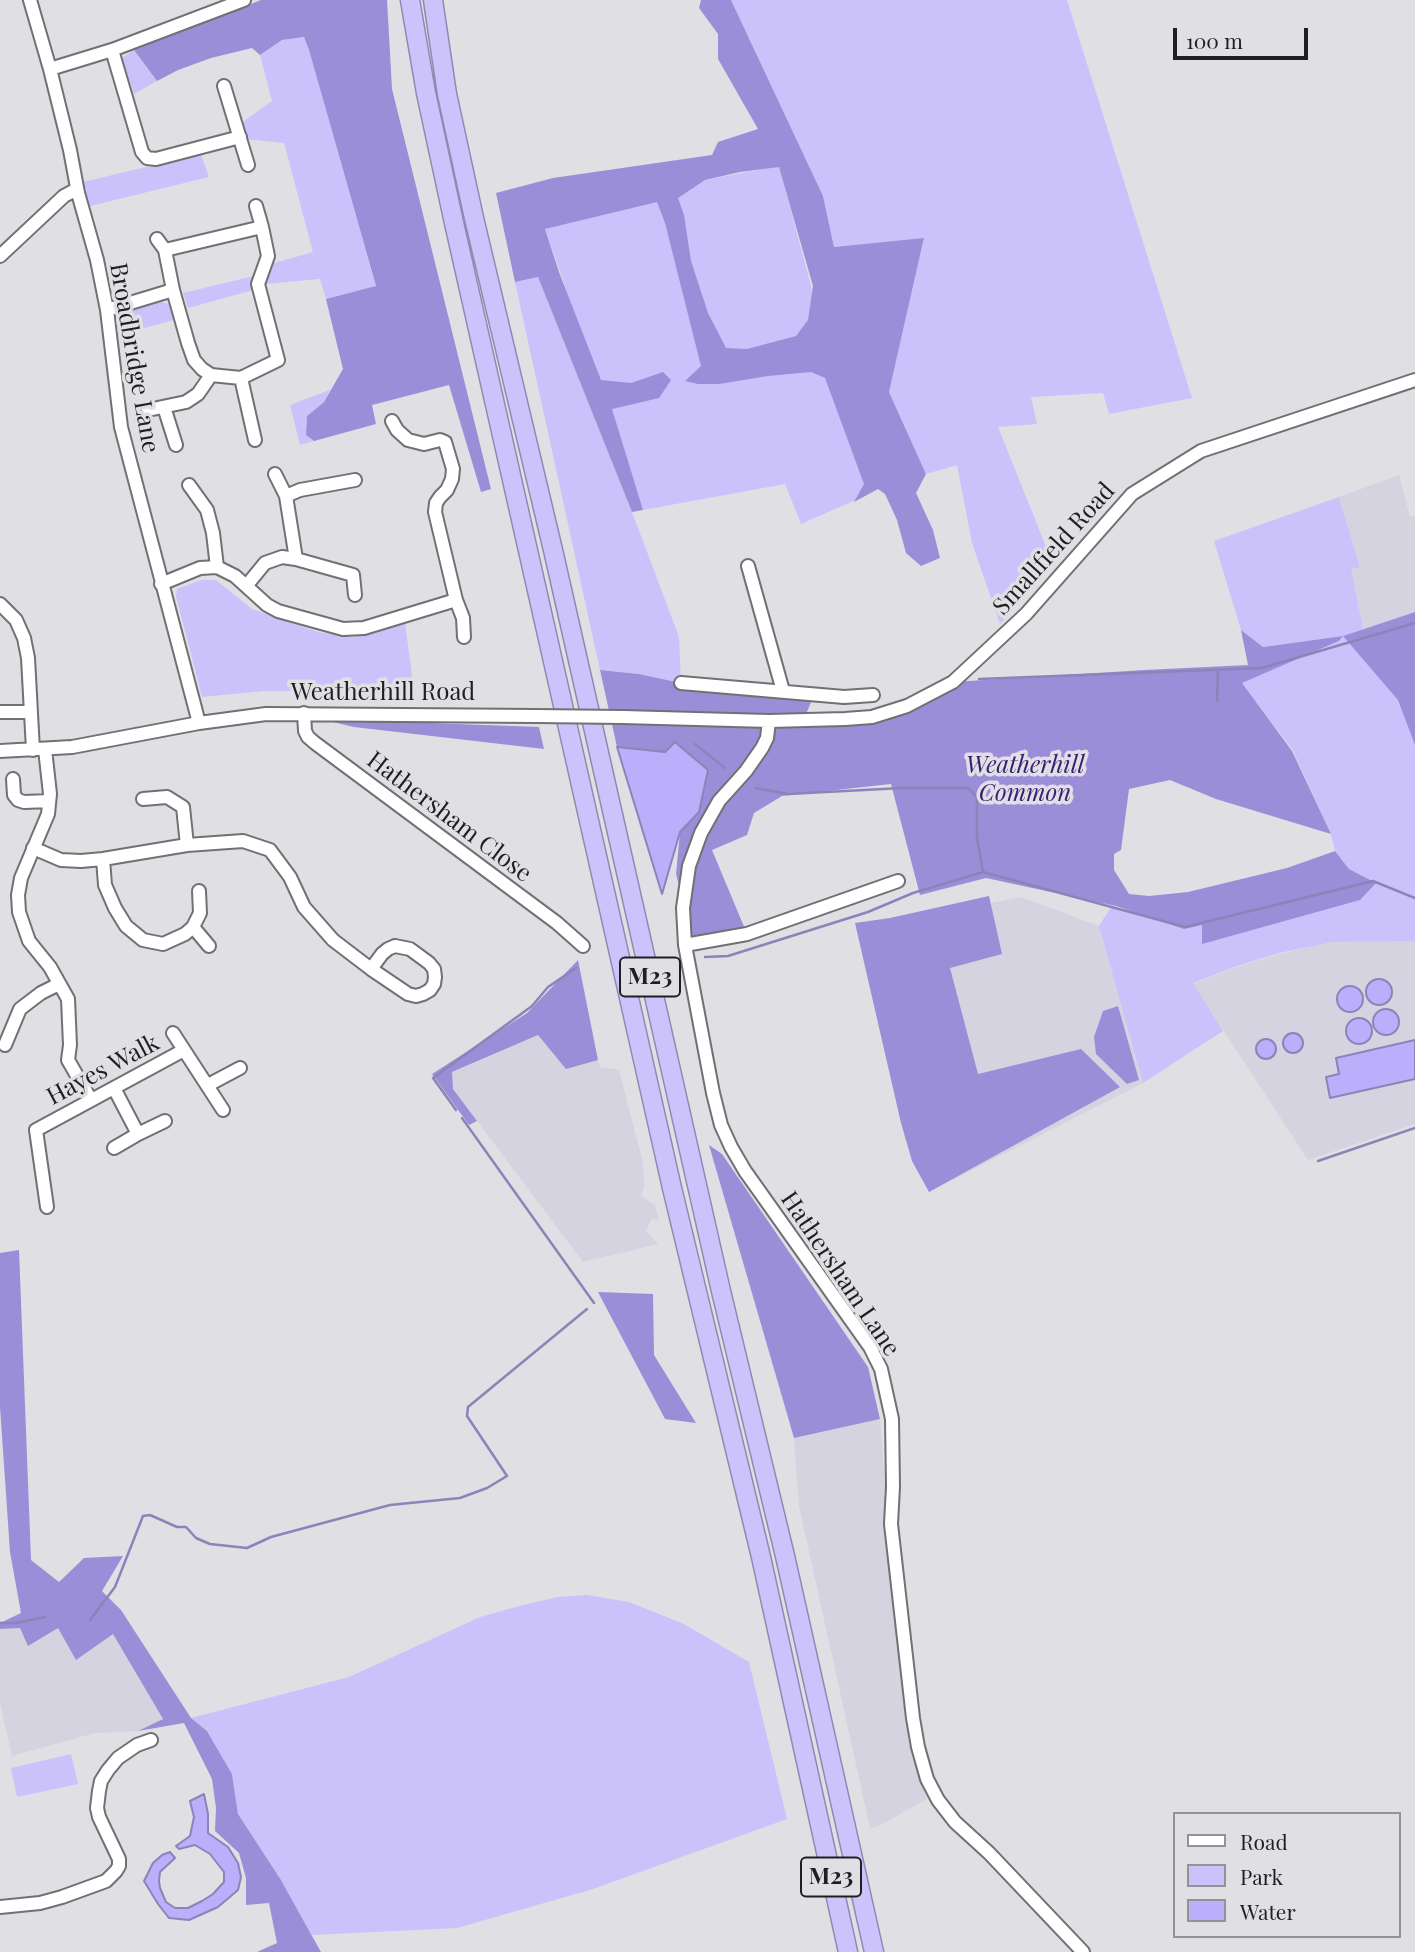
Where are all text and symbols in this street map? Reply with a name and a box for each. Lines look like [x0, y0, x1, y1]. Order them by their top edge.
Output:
scale bar [1177, 14, 1312, 58]
text: 100 m [1186, 26, 1243, 54]
street label: Broadbridge Lane [103, 261, 165, 455]
street label: Smallfield Road [987, 477, 1121, 621]
street label: Weatherhill Road [291, 679, 475, 707]
street label: Hathersham Close [361, 746, 537, 888]
park label: Weatherhill Common [966, 752, 1084, 808]
road number: M23 [620, 958, 680, 996]
street label: Hayes Walk [42, 1028, 164, 1112]
street label: Hathersham Lane [774, 1186, 906, 1362]
legend [1174, 1812, 1401, 1938]
text: Road [1240, 1827, 1288, 1855]
road number: M23 [801, 1858, 861, 1896]
text: Park [1240, 1862, 1283, 1890]
text: Water [1240, 1897, 1296, 1925]

